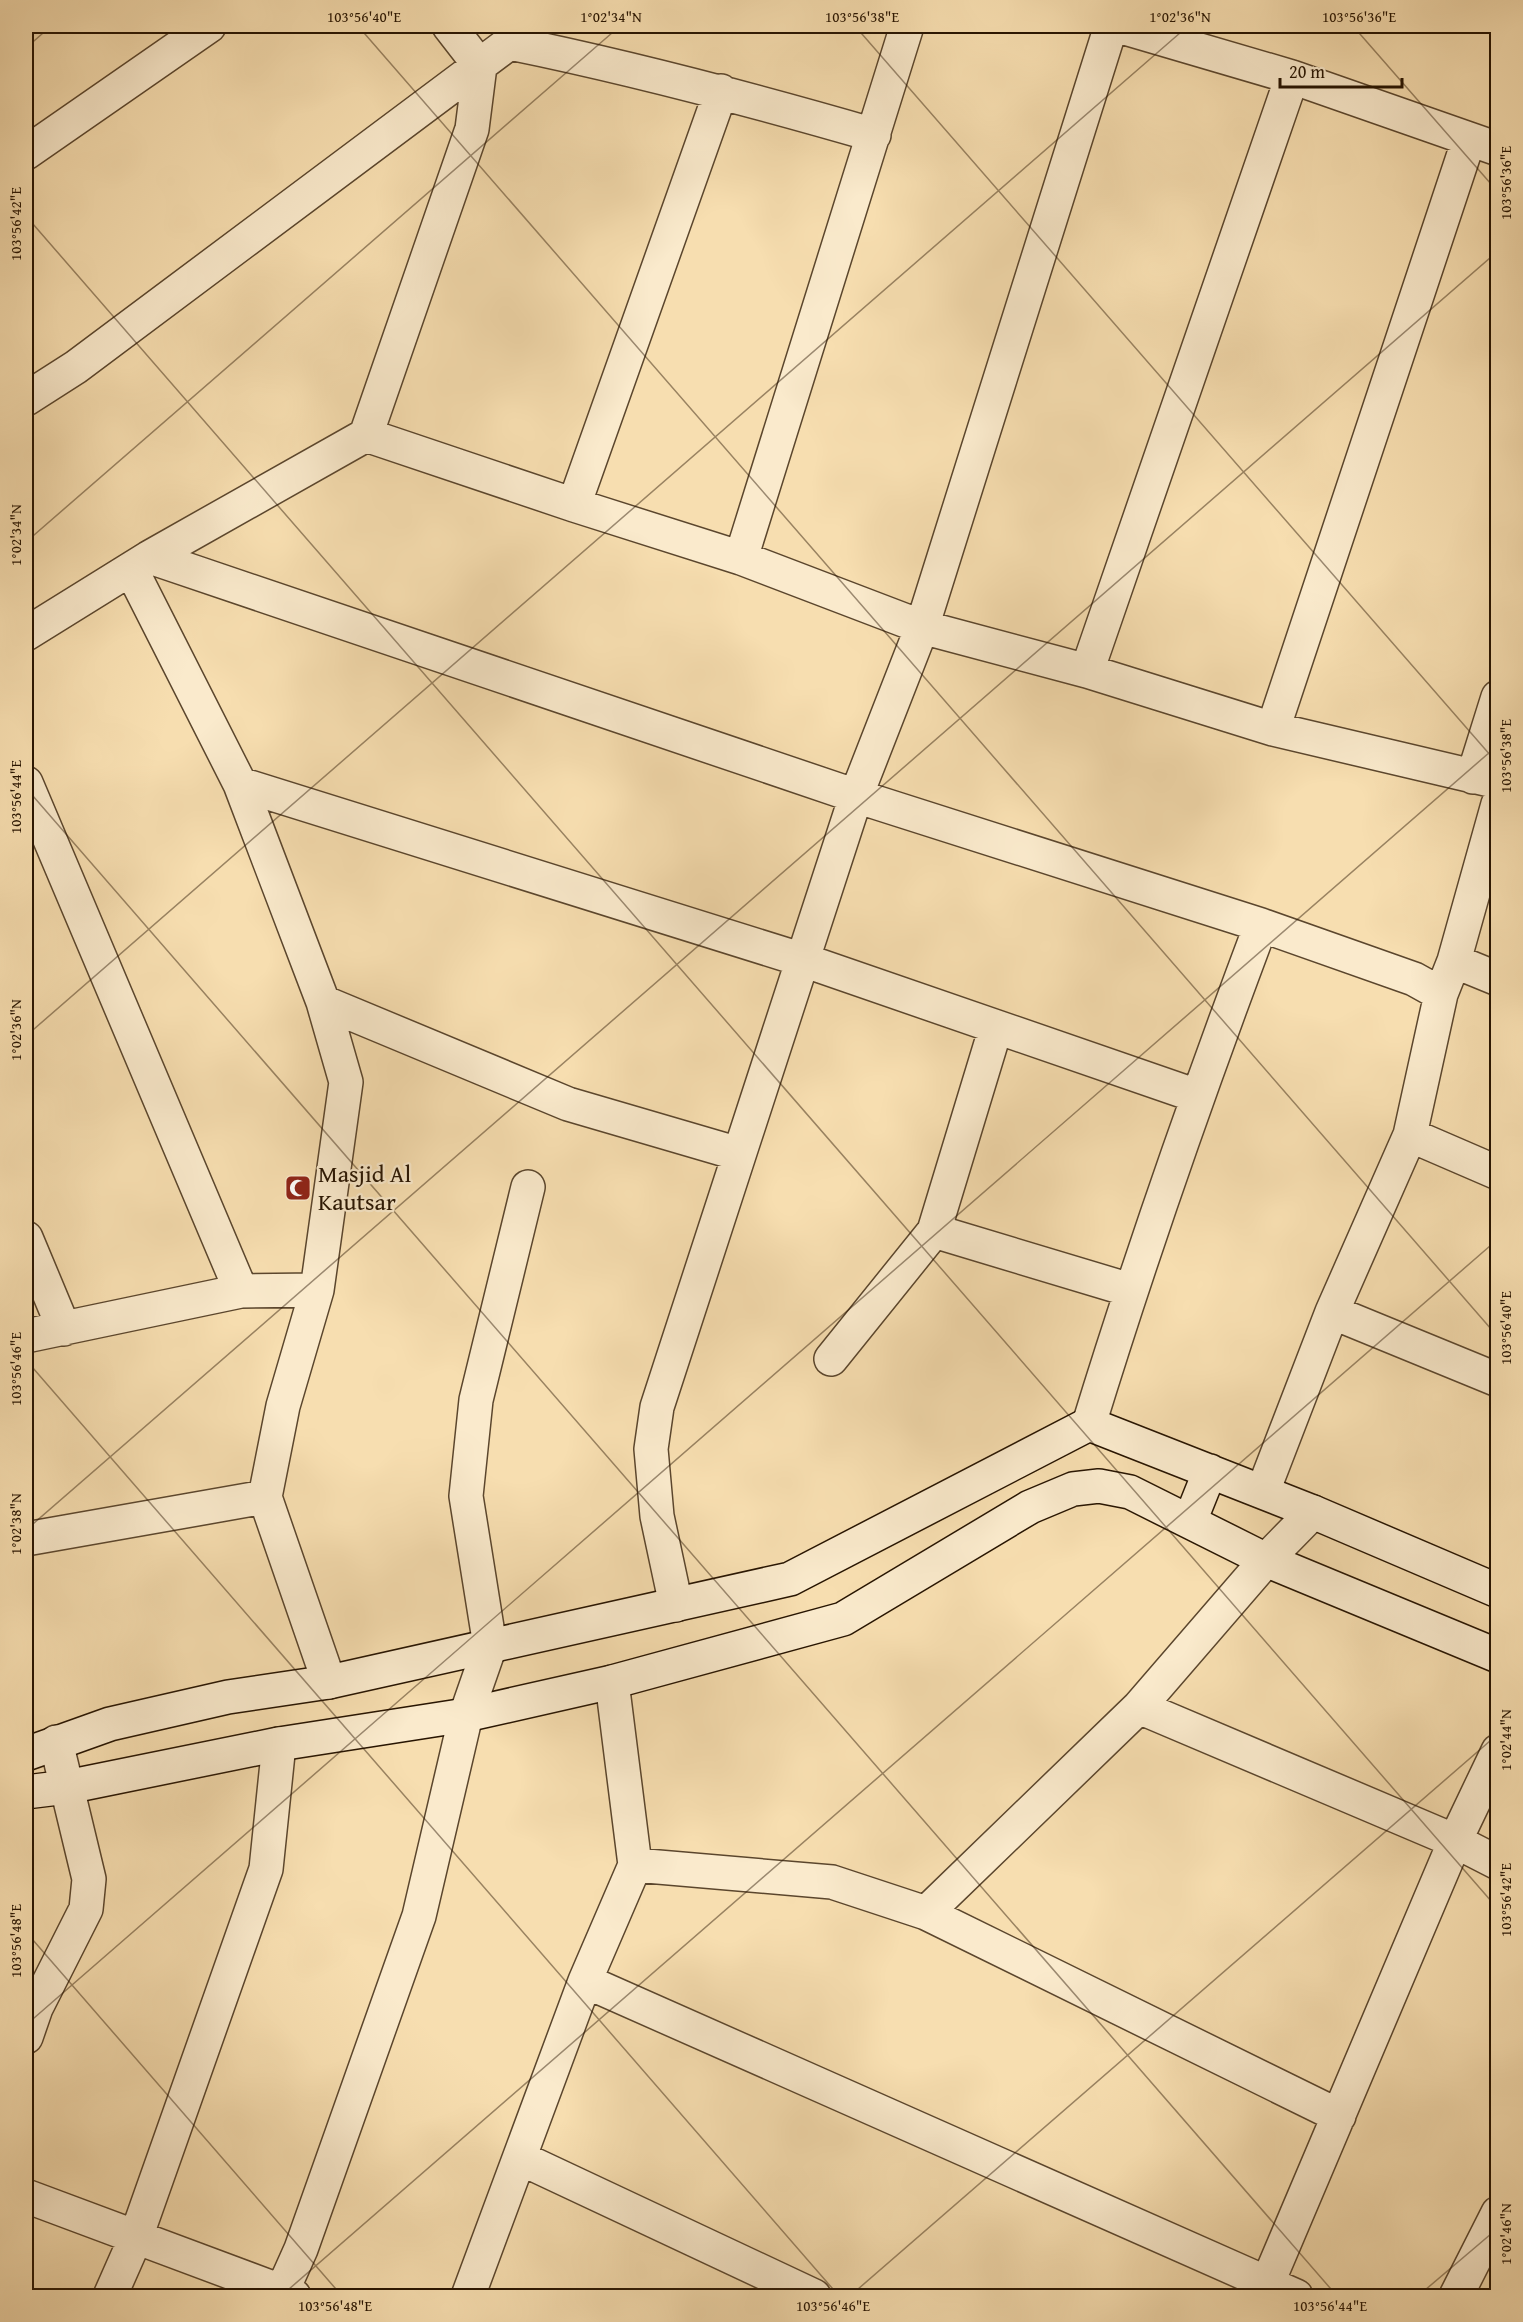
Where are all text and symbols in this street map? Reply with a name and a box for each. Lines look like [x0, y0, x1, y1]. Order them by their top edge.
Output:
text: 103°56'40"E [327, 6, 401, 27]
text: 1°02'34"N [580, 6, 642, 27]
text: 103°56'38"E [825, 6, 899, 27]
text: 1°02'36"N [1149, 6, 1211, 27]
text: 103°56'36"E [1322, 6, 1396, 27]
scale bar [1280, 51, 1402, 89]
text: 20 m [1289, 58, 1325, 85]
text: 103°56'36"E [1495, 146, 1516, 220]
text: 103°56'42"E [5, 187, 26, 261]
text: 1°02'34"N [5, 504, 26, 566]
text: 103°56'38"E [1495, 719, 1516, 793]
text: 103°56'44"E [5, 760, 26, 834]
text: 1°02'36"N [5, 999, 26, 1061]
place label: Masjid Al Kautsar [318, 1156, 411, 1219]
mosque icon: Masjid Al Kautsar [283, 1173, 313, 1203]
text: 103°56'40"E [1495, 1291, 1516, 1365]
text: 103°56'46"E [5, 1332, 26, 1406]
text: 1°02'38"N [5, 1493, 26, 1555]
text: 1°02'44"N [1495, 1709, 1516, 1771]
text: 103°56'42"E [1495, 1863, 1516, 1937]
text: 103°56'48"E [5, 1904, 26, 1978]
text: 1°02'46"N [1495, 2203, 1516, 2265]
text: 103°56'48"E [298, 2295, 372, 2316]
text: 103°56'46"E [796, 2295, 870, 2316]
text: 103°56'44"E [1293, 2295, 1367, 2316]

